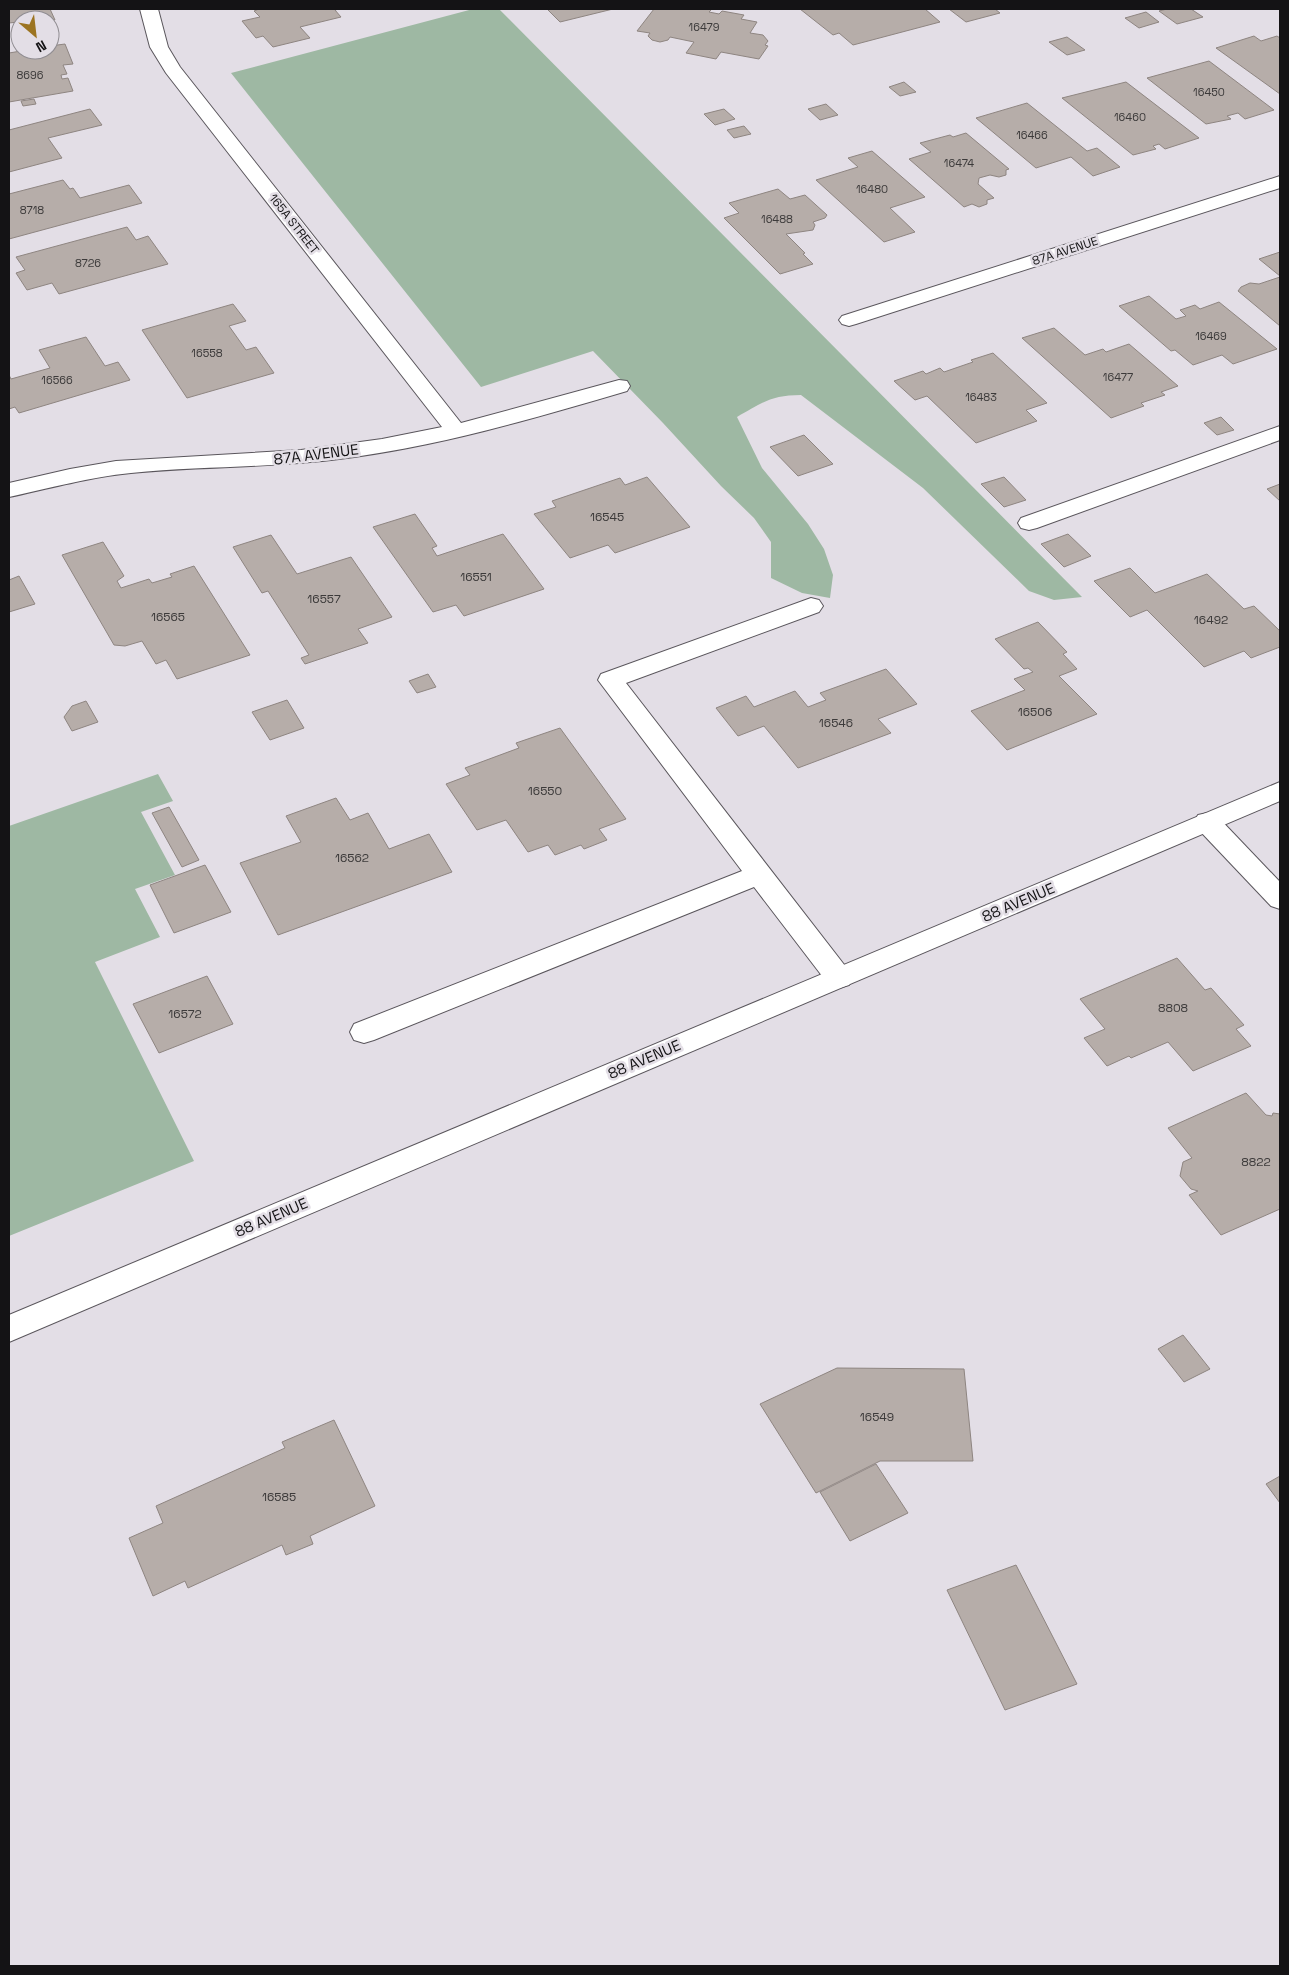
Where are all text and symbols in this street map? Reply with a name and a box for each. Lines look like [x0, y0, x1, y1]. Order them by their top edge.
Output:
north arrow [10, 10, 60, 60]
house number: 16479 [689, 20, 720, 34]
text: N [33, 36, 49, 57]
house number: 8696 [16, 68, 44, 82]
house number: 16450 [1193, 85, 1225, 99]
house number: 16460 [1114, 110, 1146, 124]
house number: 16466 [1016, 128, 1048, 142]
house number: 16474 [944, 156, 974, 170]
house number: 16480 [856, 182, 888, 196]
street label: 165A STREET [265, 191, 323, 257]
house number: 8718 [20, 203, 44, 217]
house number: 16488 [761, 212, 793, 226]
street label: 87A AVENUE [1030, 233, 1100, 269]
house number: 8726 [75, 256, 101, 270]
house number: 16469 [1195, 329, 1227, 343]
house number: 16558 [191, 346, 223, 360]
house number: 16477 [1103, 370, 1133, 384]
house number: 16566 [41, 373, 73, 387]
house number: 16483 [965, 390, 997, 404]
street label: 87A AVENUE [272, 439, 360, 469]
house number: 16545 [590, 509, 624, 525]
house number: 16551 [460, 569, 492, 585]
house number: 16557 [307, 591, 341, 607]
house number: 16565 [151, 609, 185, 625]
house number: 16492 [1194, 612, 1228, 628]
house number: 16506 [1018, 704, 1052, 720]
house number: 16546 [819, 715, 853, 731]
house number: 16550 [528, 783, 562, 799]
house number: 16562 [335, 850, 369, 866]
street label: 88 AVENUE [979, 878, 1057, 926]
house number: 8808 [1158, 1000, 1188, 1016]
house number: 16572 [168, 1006, 202, 1022]
street label: 88 AVENUE [605, 1035, 683, 1083]
house number: 8822 [1241, 1154, 1271, 1170]
street label: 88 AVENUE [232, 1193, 310, 1241]
house number: 16549 [860, 1409, 894, 1425]
house number: 16585 [262, 1489, 296, 1505]

